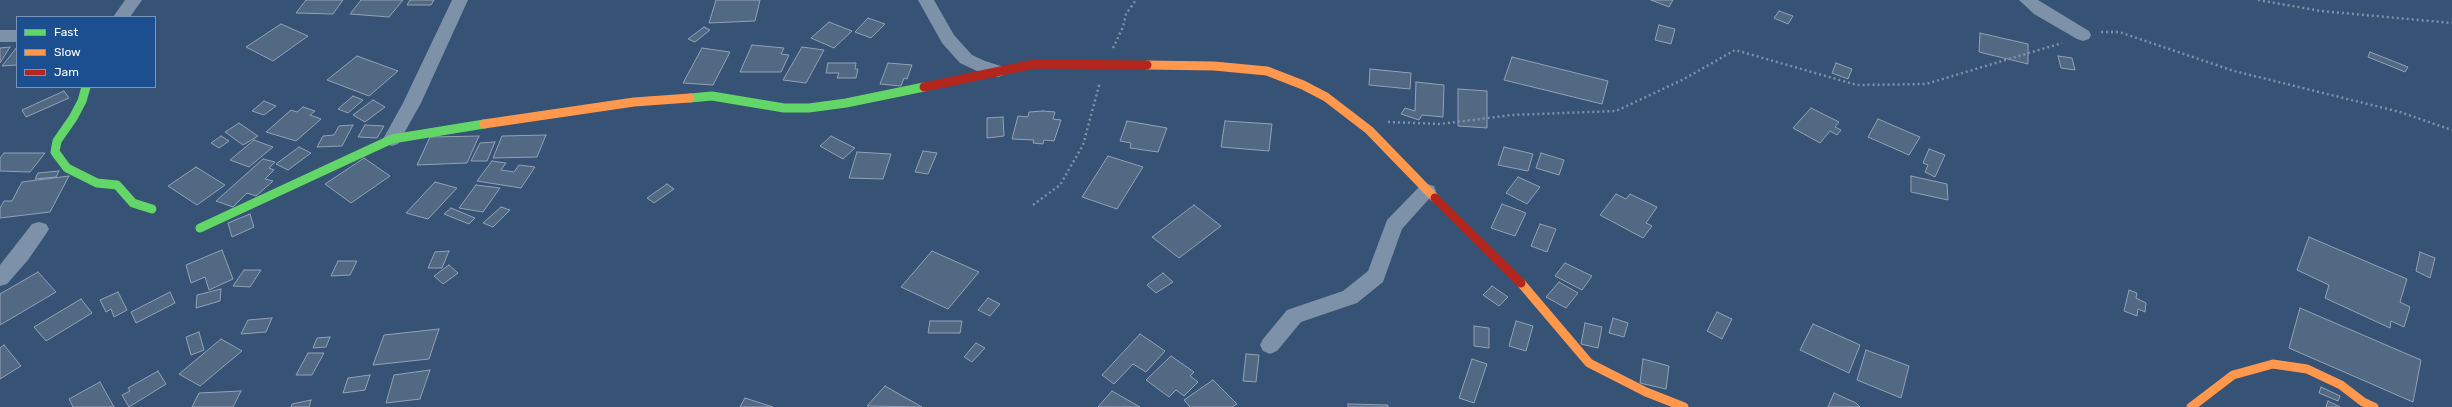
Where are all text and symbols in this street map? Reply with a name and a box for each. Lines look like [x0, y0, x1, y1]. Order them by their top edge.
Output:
legend [16, 16, 156, 88]
text: Fast [54, 25, 78, 39]
text: Slow [54, 45, 81, 59]
text: Jam [54, 65, 79, 79]

